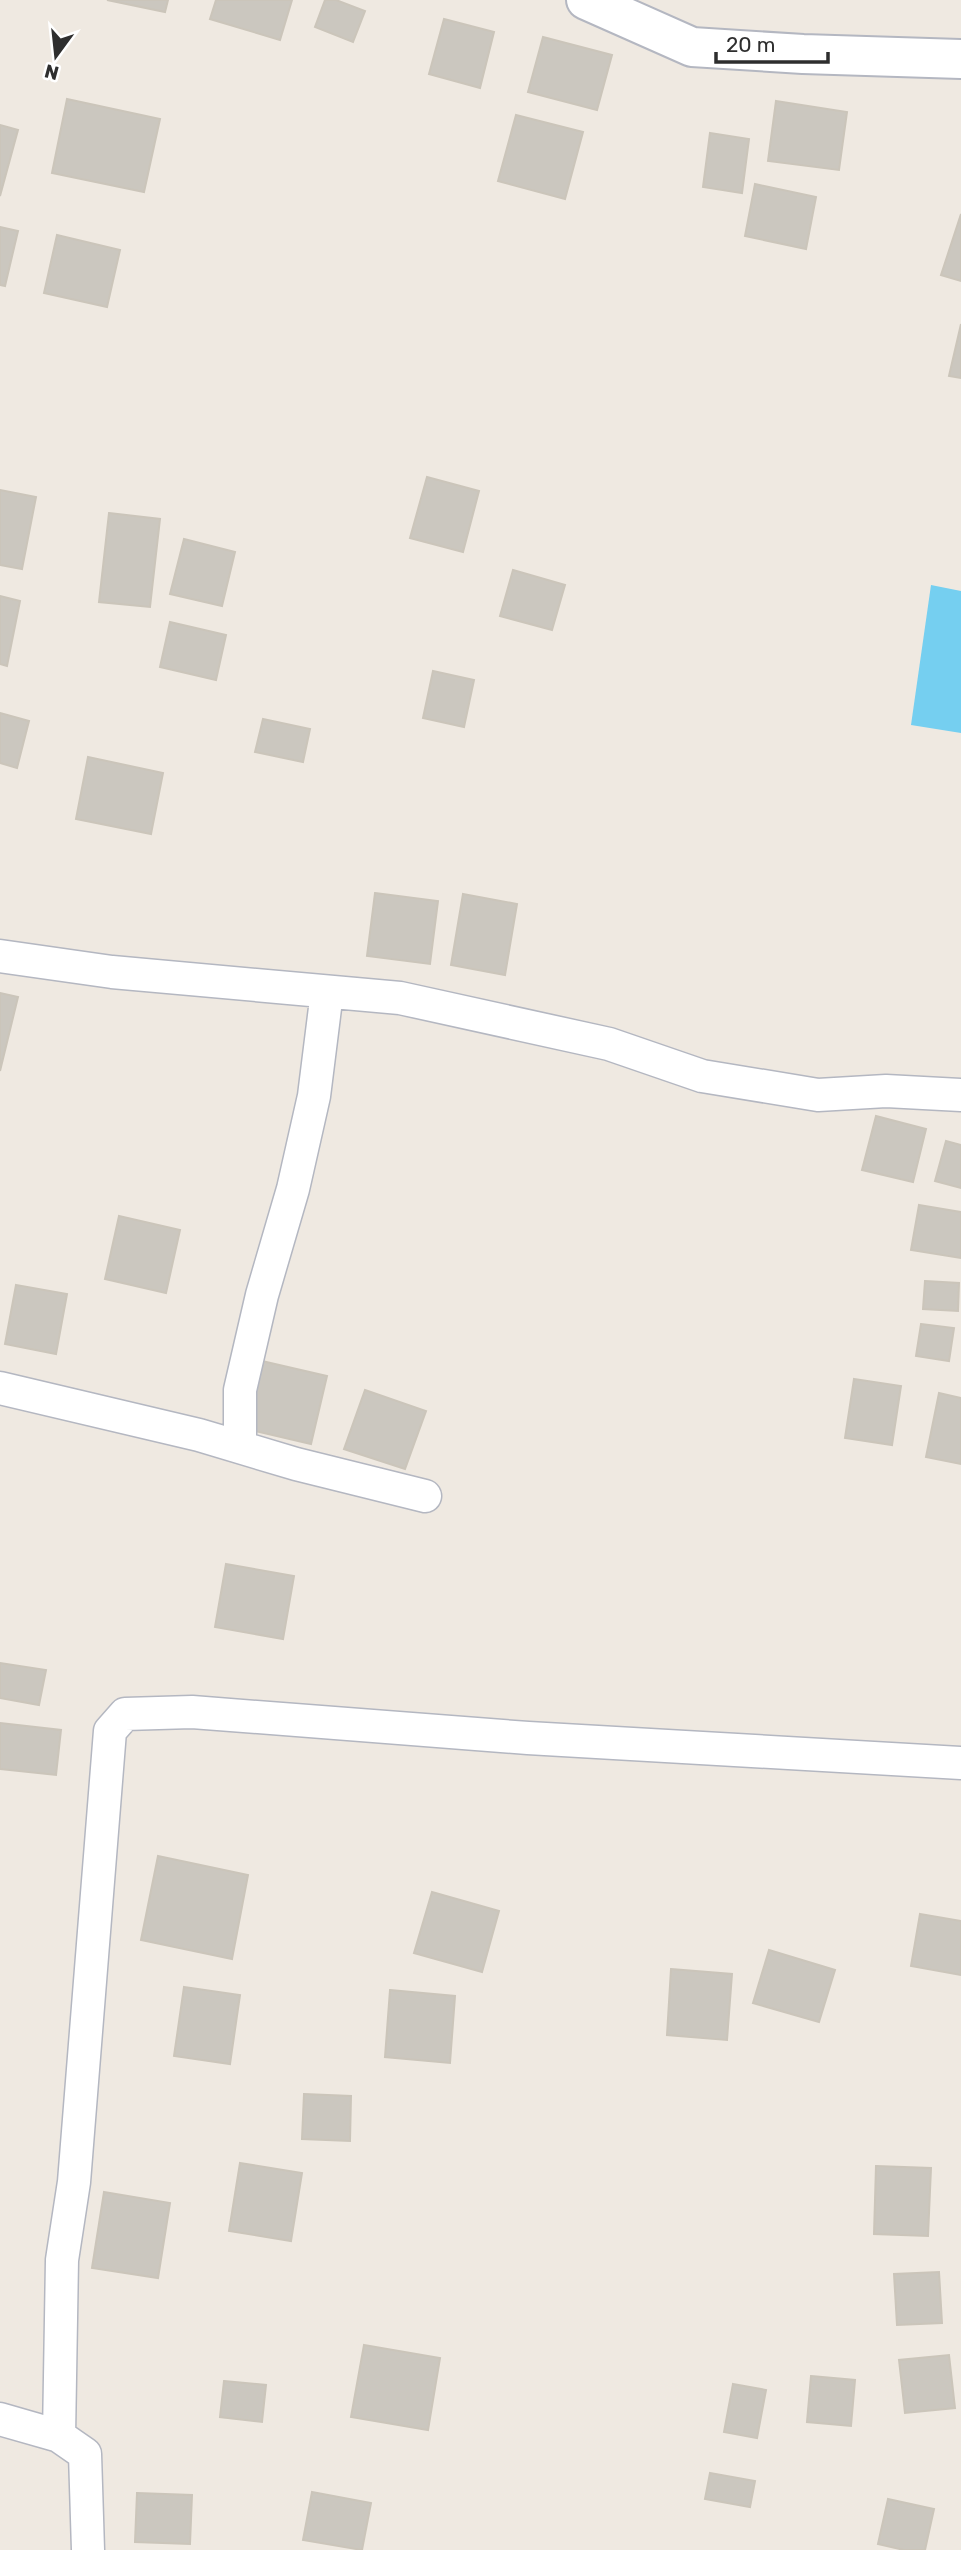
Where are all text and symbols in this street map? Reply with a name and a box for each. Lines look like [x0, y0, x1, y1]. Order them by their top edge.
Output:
north arrow [21, 21, 91, 91]
scale bar [716, 21, 828, 65]
text: 20 m [726, 32, 775, 57]
text: N [42, 59, 61, 85]

